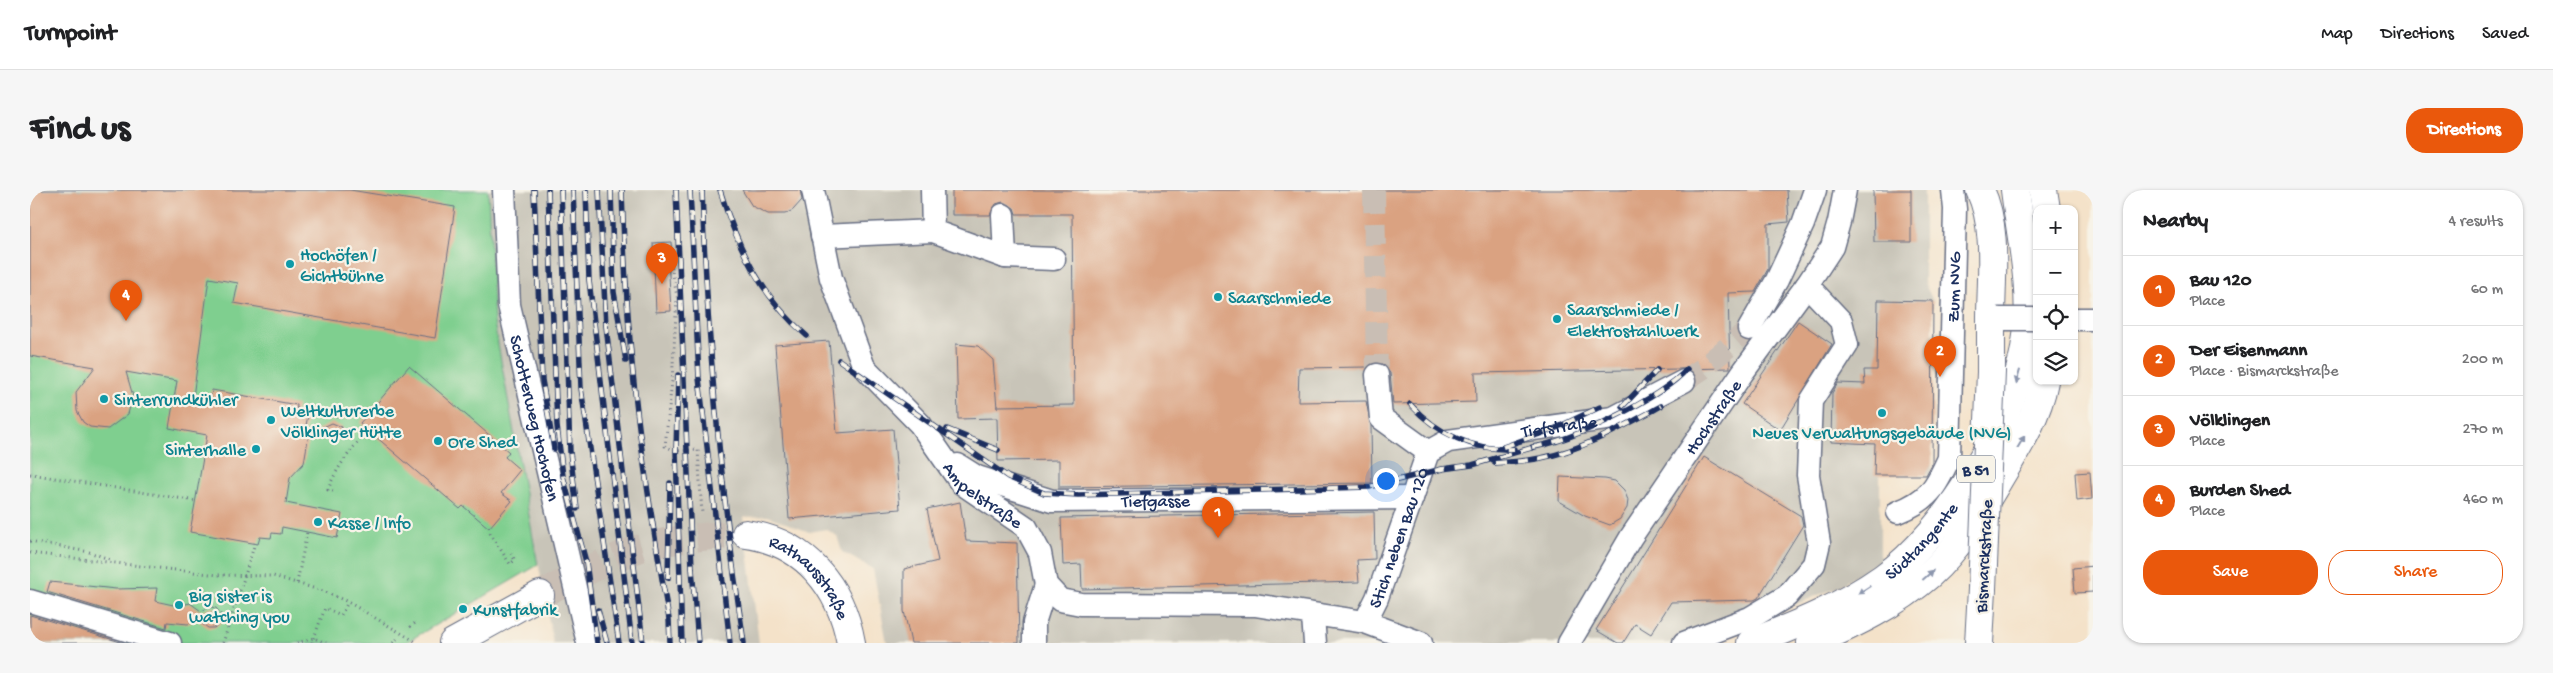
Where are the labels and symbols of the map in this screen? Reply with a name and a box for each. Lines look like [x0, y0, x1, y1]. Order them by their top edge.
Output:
pin: 3 [646, 243, 678, 284]
place label: Hochöfen / Gichtbühne [300, 246, 385, 288]
street label: Zum NVG [1944, 251, 1967, 323]
marker: Hochöfen / Gichtbühne [284, 258, 296, 270]
pin: 4 [110, 280, 142, 321]
place label: Saarschmiede [1228, 289, 1332, 310]
marker: Saarschmiede [1212, 291, 1224, 303]
place label: Saarschmiede / Elektrostahlwerk [1567, 301, 1700, 343]
marker: Saarschmiede / Elektrostahlwerk [1551, 313, 1563, 325]
street label: Schotterweg Hochofen [503, 333, 563, 504]
pin: 2 [1924, 336, 1956, 377]
one-way arrow [2013, 369, 2021, 384]
street label: Hochstraße [1682, 376, 1748, 460]
place label: Sinterrundkühler [114, 391, 239, 412]
marker: Sinterrundkühler [98, 393, 110, 405]
place label: Weltkulturerbe Völklinger Hütte [280, 402, 402, 444]
marker: Neues Verwaltungsgebäude (NVG) [1876, 407, 1888, 419]
street label: Tiefstraße [1519, 412, 1599, 444]
marker: Weltkulturerbe Völklinger Hütte [265, 414, 277, 426]
place label: Neues Verwaltungsgebäude (NVG) [1752, 424, 2012, 445]
place label: Ore Shed [448, 433, 518, 454]
marker: Ore Shed [432, 435, 444, 447]
one-way arrow [2016, 435, 2025, 448]
place label: Sinterhalle [165, 441, 247, 462]
marker: Sinterhalle [250, 443, 262, 455]
road number: B 51 [1957, 456, 1995, 482]
street label: Ampelstraße [937, 459, 1026, 535]
street label: Stich neben Bau 120 [1366, 465, 1435, 612]
your location [1373, 468, 1399, 494]
street label: Tiefgasse [1120, 492, 1191, 513]
pin: 1 [1202, 497, 1234, 538]
street label: Bismarckstraße [1972, 498, 1999, 614]
street label: Südtangente [1882, 499, 1964, 586]
place label: Kasse / Info [328, 514, 411, 535]
marker: Kasse / Info [312, 516, 324, 528]
street label: Rathausstraße [765, 532, 852, 624]
one-way arrow [1922, 569, 1935, 580]
one-way arrow [1858, 585, 1871, 594]
place label: Big sister is watching you [188, 587, 290, 629]
marker: Big sister is watching you [173, 599, 185, 611]
place label: Kunstfabrik [473, 601, 559, 622]
marker: Kunstfabrik [457, 603, 469, 615]

